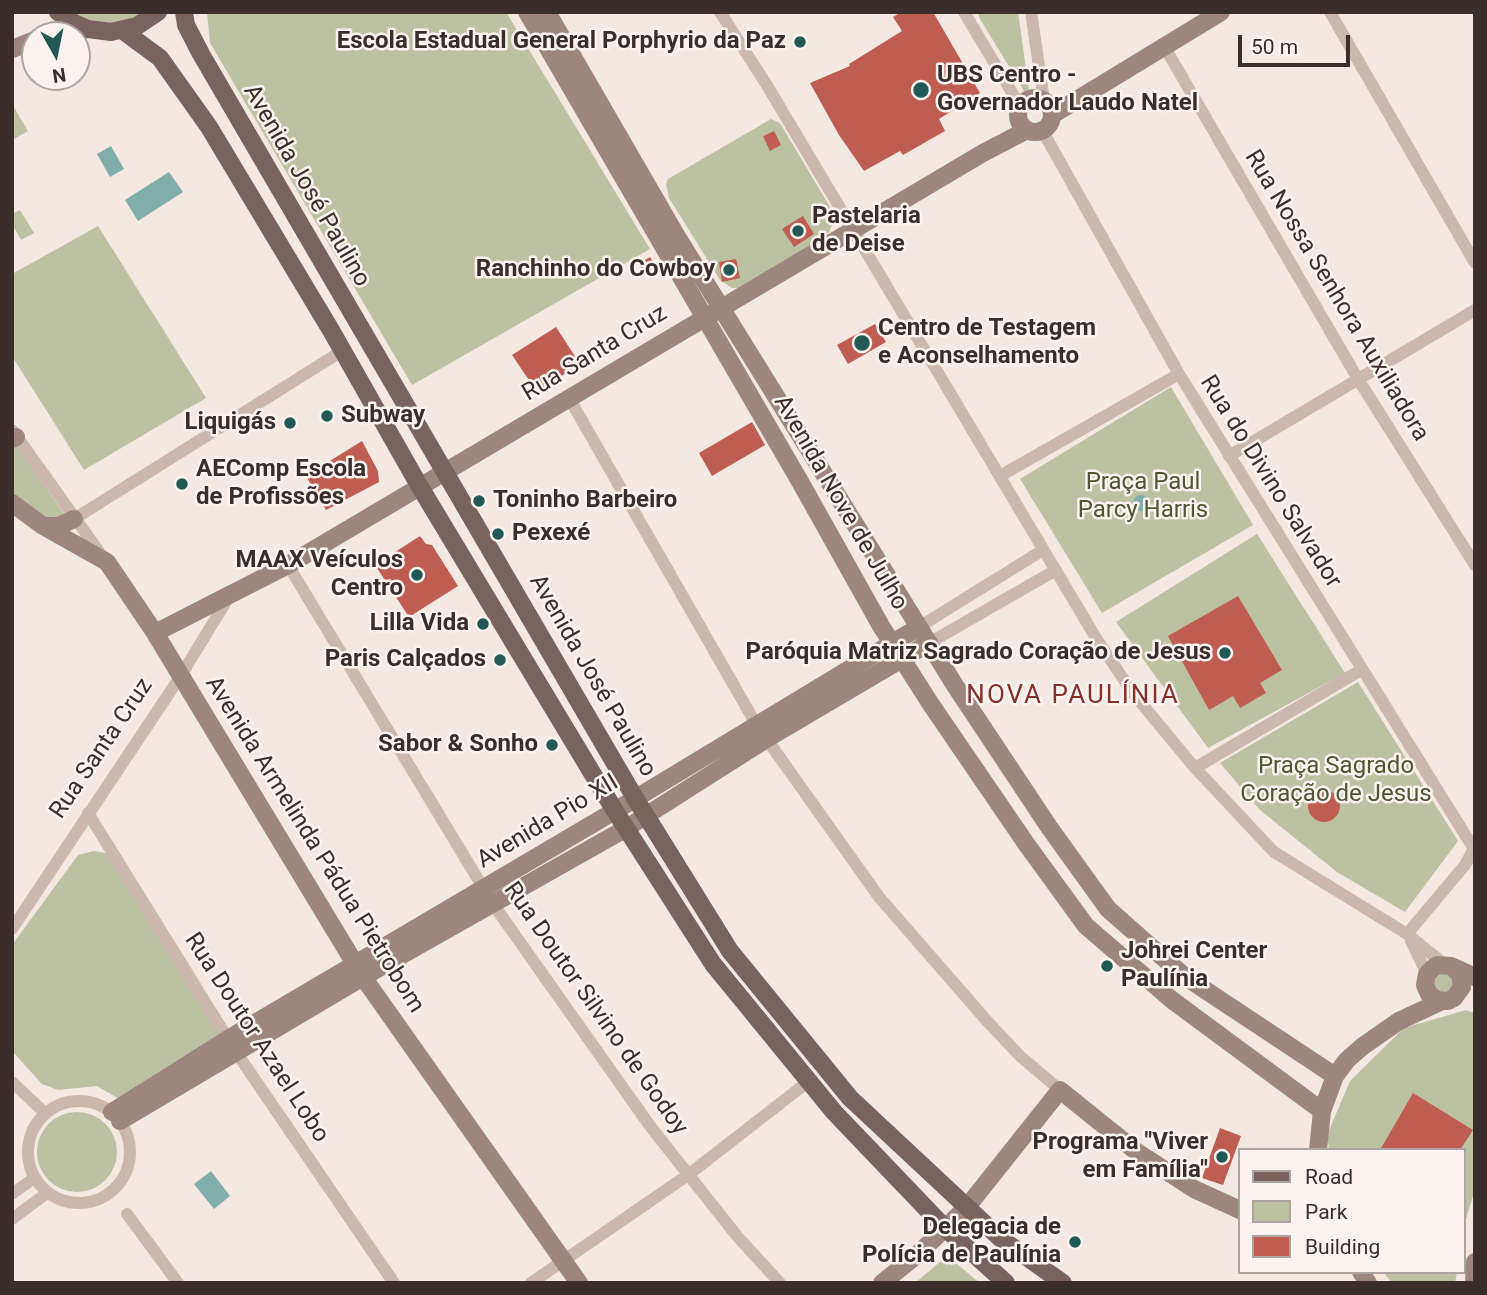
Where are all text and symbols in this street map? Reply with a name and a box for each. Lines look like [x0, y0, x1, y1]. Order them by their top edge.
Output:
north arrow [21, 21, 91, 91]
scale bar [1242, 21, 1354, 65]
place label: Escola Estadual General Porphyrio da Paz [337, 28, 786, 56]
marker: Escola Estadual General Porphyrio da Paz [792, 34, 808, 50]
text: 50 m [1251, 35, 1298, 59]
place label: UBS Centro - Governador Laudo Natel [937, 62, 1198, 118]
text: N [51, 63, 67, 88]
street label: Avenida José Paulino [236, 80, 376, 292]
marker: UBS Centro - Governador Laudo Natel [911, 80, 931, 100]
street label: Rua Nossa Senhora Auxiliadora [1237, 145, 1435, 447]
place label: Pastelaria de Deise [812, 203, 921, 259]
marker: Pastelaria de Deise [790, 223, 806, 239]
place label: Ranchinho do Cowboy [476, 256, 715, 284]
marker: Ranchinho do Cowboy [721, 262, 737, 278]
street label: Rua Santa Cruz [518, 300, 672, 408]
place label: Centro de Testagem e Aconselhamento [878, 315, 1096, 371]
marker: Centro de Testagem e Aconselhamento [852, 333, 872, 353]
street label: Rua do Divino Salvador [1193, 370, 1347, 594]
street label: Avenida Nove de Julho [767, 391, 913, 615]
place label: Subway [341, 402, 425, 430]
marker: Subway [319, 408, 335, 424]
place label: Liquigás [184, 409, 276, 437]
marker: Liquigás [282, 415, 298, 431]
place label: AEComp Escola de Profissões [196, 456, 366, 512]
park label: Praça Paul Parcy Harris [1078, 469, 1208, 525]
marker: AEComp Escola de Profissões [174, 476, 190, 492]
place label: Toninho Barbeiro [493, 487, 677, 515]
marker: Toninho Barbeiro [471, 493, 487, 509]
place label: Pexexé [512, 520, 590, 548]
marker: Pexexé [490, 526, 506, 542]
place label: MAAX Veículos Centro [235, 547, 403, 603]
marker: MAAX Veículos Centro [409, 567, 425, 583]
street label: Avenida José Paulino [522, 570, 662, 782]
place label: Lilla Vida [370, 610, 469, 638]
marker: Lilla Vida [475, 616, 491, 632]
place label: Paróquia Matriz Sagrado Coração de Jesus [746, 639, 1211, 667]
marker: Paróquia Matriz Sagrado Coração de Jesus [1217, 645, 1233, 661]
place label: Paris Calçados [325, 646, 486, 674]
marker: Paris Calçados [492, 652, 508, 668]
street label: Avenida Armelinda Pádua Pietrobom [198, 672, 430, 1018]
street label: Rua Santa Cruz [44, 673, 160, 825]
district label: NOVA PAULÍNIA [968, 680, 1178, 712]
place label: Sabor & Sonho [378, 731, 538, 759]
marker: Sabor & Sonho [544, 737, 560, 753]
park label: Praça Sagrado Coração de Jesus [1240, 753, 1432, 809]
street label: Avenida Pio XII [472, 769, 624, 875]
street label: Rua Doutor Silvino de Godoy [497, 877, 693, 1141]
street label: Rua Doutor Azael Lobo [177, 928, 335, 1148]
place label: Johrei Center Paulínia [1121, 938, 1267, 994]
marker: Johrei Center Paulínia [1099, 958, 1115, 974]
place label: Programa "Viver em Família" [1033, 1129, 1208, 1185]
legend [1238, 1148, 1466, 1274]
marker: Programa "Viver em Família" [1214, 1149, 1230, 1165]
text: Road [1305, 1165, 1353, 1189]
text: Park [1305, 1200, 1347, 1224]
place label: Delegacia de Polícia de Paulínia [862, 1214, 1061, 1270]
marker: Delegacia de Polícia de Paulínia [1067, 1234, 1083, 1250]
text: Building [1305, 1235, 1380, 1259]

